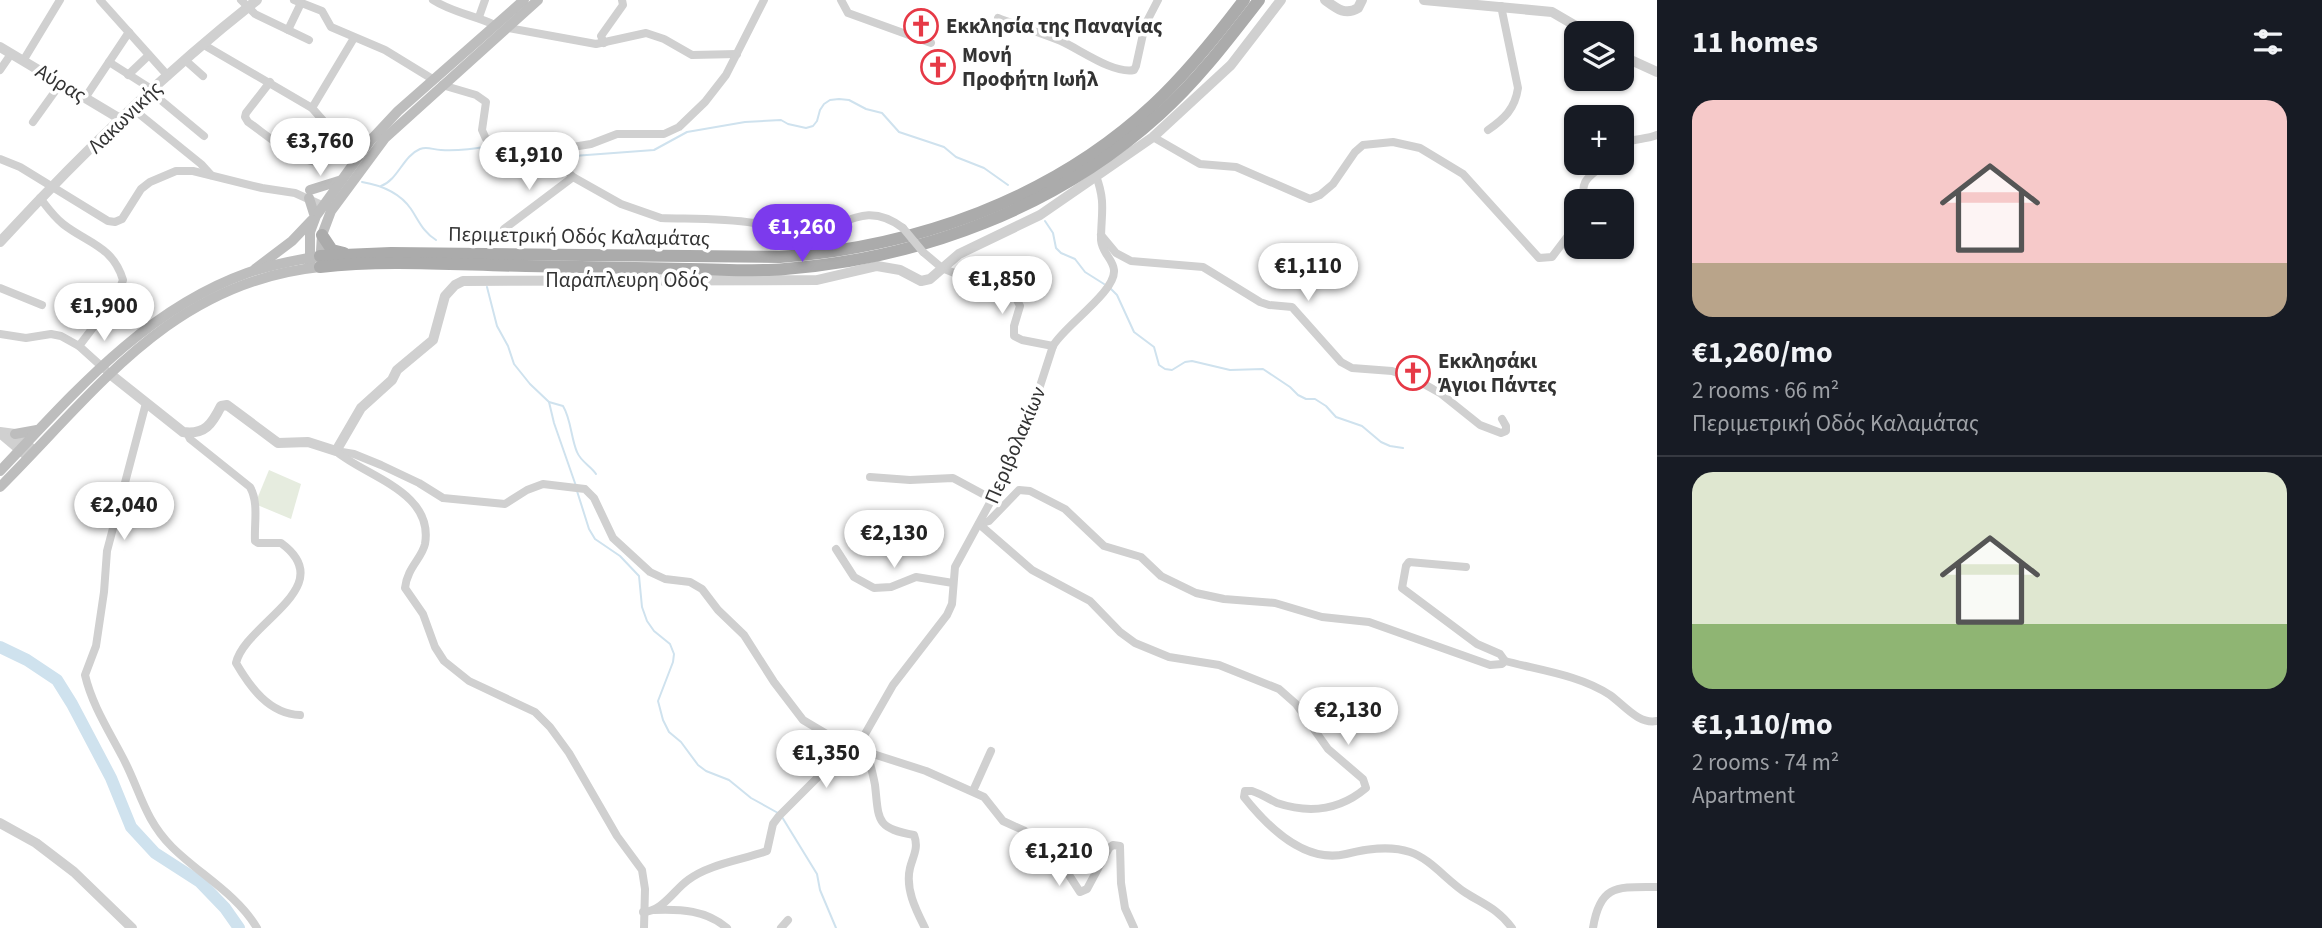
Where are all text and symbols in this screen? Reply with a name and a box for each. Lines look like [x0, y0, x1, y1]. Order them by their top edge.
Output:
church icon: Εκκλησία της Παναγίας [902, 7, 940, 45]
place label: Εκκλησία της Παναγίας [946, 11, 1163, 41]
map controls [1564, 21, 1634, 259]
button: layers [1564, 21, 1634, 91]
text: 11 homes [1692, 21, 1818, 64]
icon: filters [2249, 23, 2287, 61]
place label: Μονή Προφήτη Ιωήλ [962, 40, 1099, 94]
church icon: Μονή Προφήτη Ιωήλ [919, 48, 957, 86]
street label: Αύρας [30, 56, 92, 110]
street label: Λακωνικής [81, 74, 169, 160]
button: + [1564, 105, 1634, 175]
pin: €3,760 [263, 118, 377, 178]
text: €3,760 [286, 124, 354, 157]
pin: €1,910 [472, 132, 586, 192]
text: €1,910 [495, 138, 563, 171]
icon: home [1927, 145, 2053, 271]
button: − [1564, 189, 1634, 259]
pin: €1,260 [745, 204, 859, 264]
text: €1,260 [768, 210, 836, 243]
street label: Περιμετρική Οδός Καλαμάτας [448, 219, 710, 253]
pin: €1,110 [1251, 244, 1365, 303]
text: €1,110 [1274, 249, 1342, 282]
pin: €1,850 [945, 256, 1059, 316]
text: €1,850 [968, 262, 1036, 295]
street label: Παράπλευρη Οδός [545, 265, 709, 295]
pin: €1,900 [47, 284, 161, 343]
text: €1,900 [70, 289, 138, 322]
text: €1,260/mo [1692, 331, 1833, 374]
place label: Εκκλησάκι Άγιοι Πάντες [1438, 346, 1557, 400]
church icon: Εκκλησάκι Άγιοι Πάντες [1394, 354, 1432, 392]
text: 2 rooms · 66 m² [1692, 374, 1839, 407]
street label: Περιβολακίων [977, 382, 1053, 508]
text: Περιμετρική Οδός Καλαμάτας [1692, 407, 1979, 440]
pin: €2,040 [67, 482, 181, 542]
text: €2,040 [90, 488, 158, 521]
pin: €2,130 [837, 510, 951, 570]
text: €2,130 [860, 516, 928, 549]
icon: home [1927, 517, 2053, 643]
pin: €2,130 [1291, 688, 1405, 747]
text: €2,130 [1314, 693, 1382, 726]
text: €1,110/mo [1692, 703, 1833, 746]
pin: €1,350 [769, 730, 883, 790]
text: €1,350 [792, 736, 860, 769]
text: 2 rooms · 74 m² [1692, 746, 1839, 779]
text: Apartment [1692, 779, 1795, 812]
pin: €1,210 [1002, 828, 1116, 888]
text: €1,210 [1025, 834, 1093, 867]

